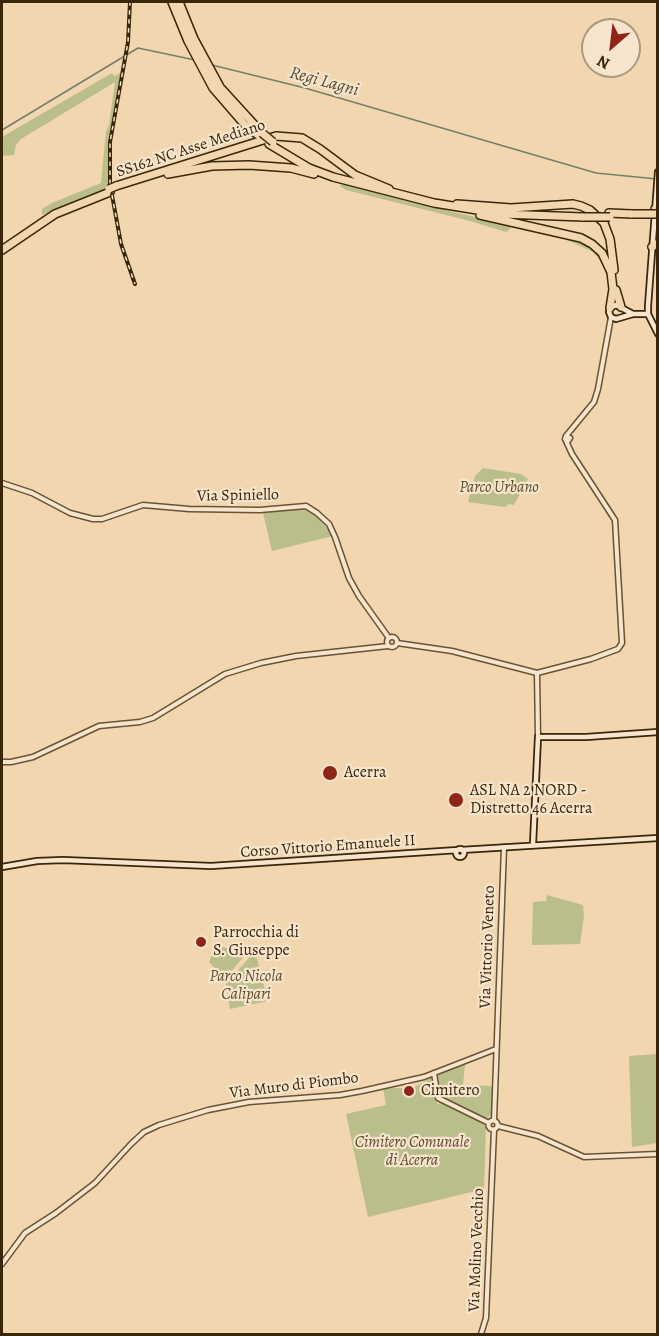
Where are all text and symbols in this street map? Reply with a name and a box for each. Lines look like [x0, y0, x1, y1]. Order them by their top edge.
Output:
north arrow [581, 18, 641, 78]
text: N [593, 50, 614, 75]
water label: Regi Lagni [287, 62, 361, 102]
street label: SS162 NC Asse Mediano [114, 116, 268, 182]
park label: Parco Urbano [459, 478, 539, 498]
street label: Via Spiniello [197, 486, 279, 506]
place label: Acerra [344, 763, 386, 783]
marker: Acerra [321, 764, 339, 782]
place label: ASL NA 2 NORD - Distretto 46 Acerra [470, 781, 592, 819]
marker: ASL NA 2 NORD - Distretto 46 Acerra [447, 791, 465, 809]
street label: Corso Vittorio Emanuele II [240, 831, 416, 863]
street label: Via Vittorio Veneto [476, 885, 500, 1009]
place label: Parrocchia di S. Giuseppe [213, 923, 299, 961]
marker: Parrocchia di S. Giuseppe [194, 935, 208, 949]
park label: Parco Nicola Calipari [209, 967, 283, 1005]
street label: Via Muro di Piombo [228, 1069, 360, 1103]
place label: Cimitero [421, 1081, 479, 1101]
marker: Cimitero [402, 1084, 416, 1098]
park label: Cimitero Comunale di Acerra [355, 1133, 469, 1171]
street label: Via Molino Vecchio [465, 1188, 489, 1312]

